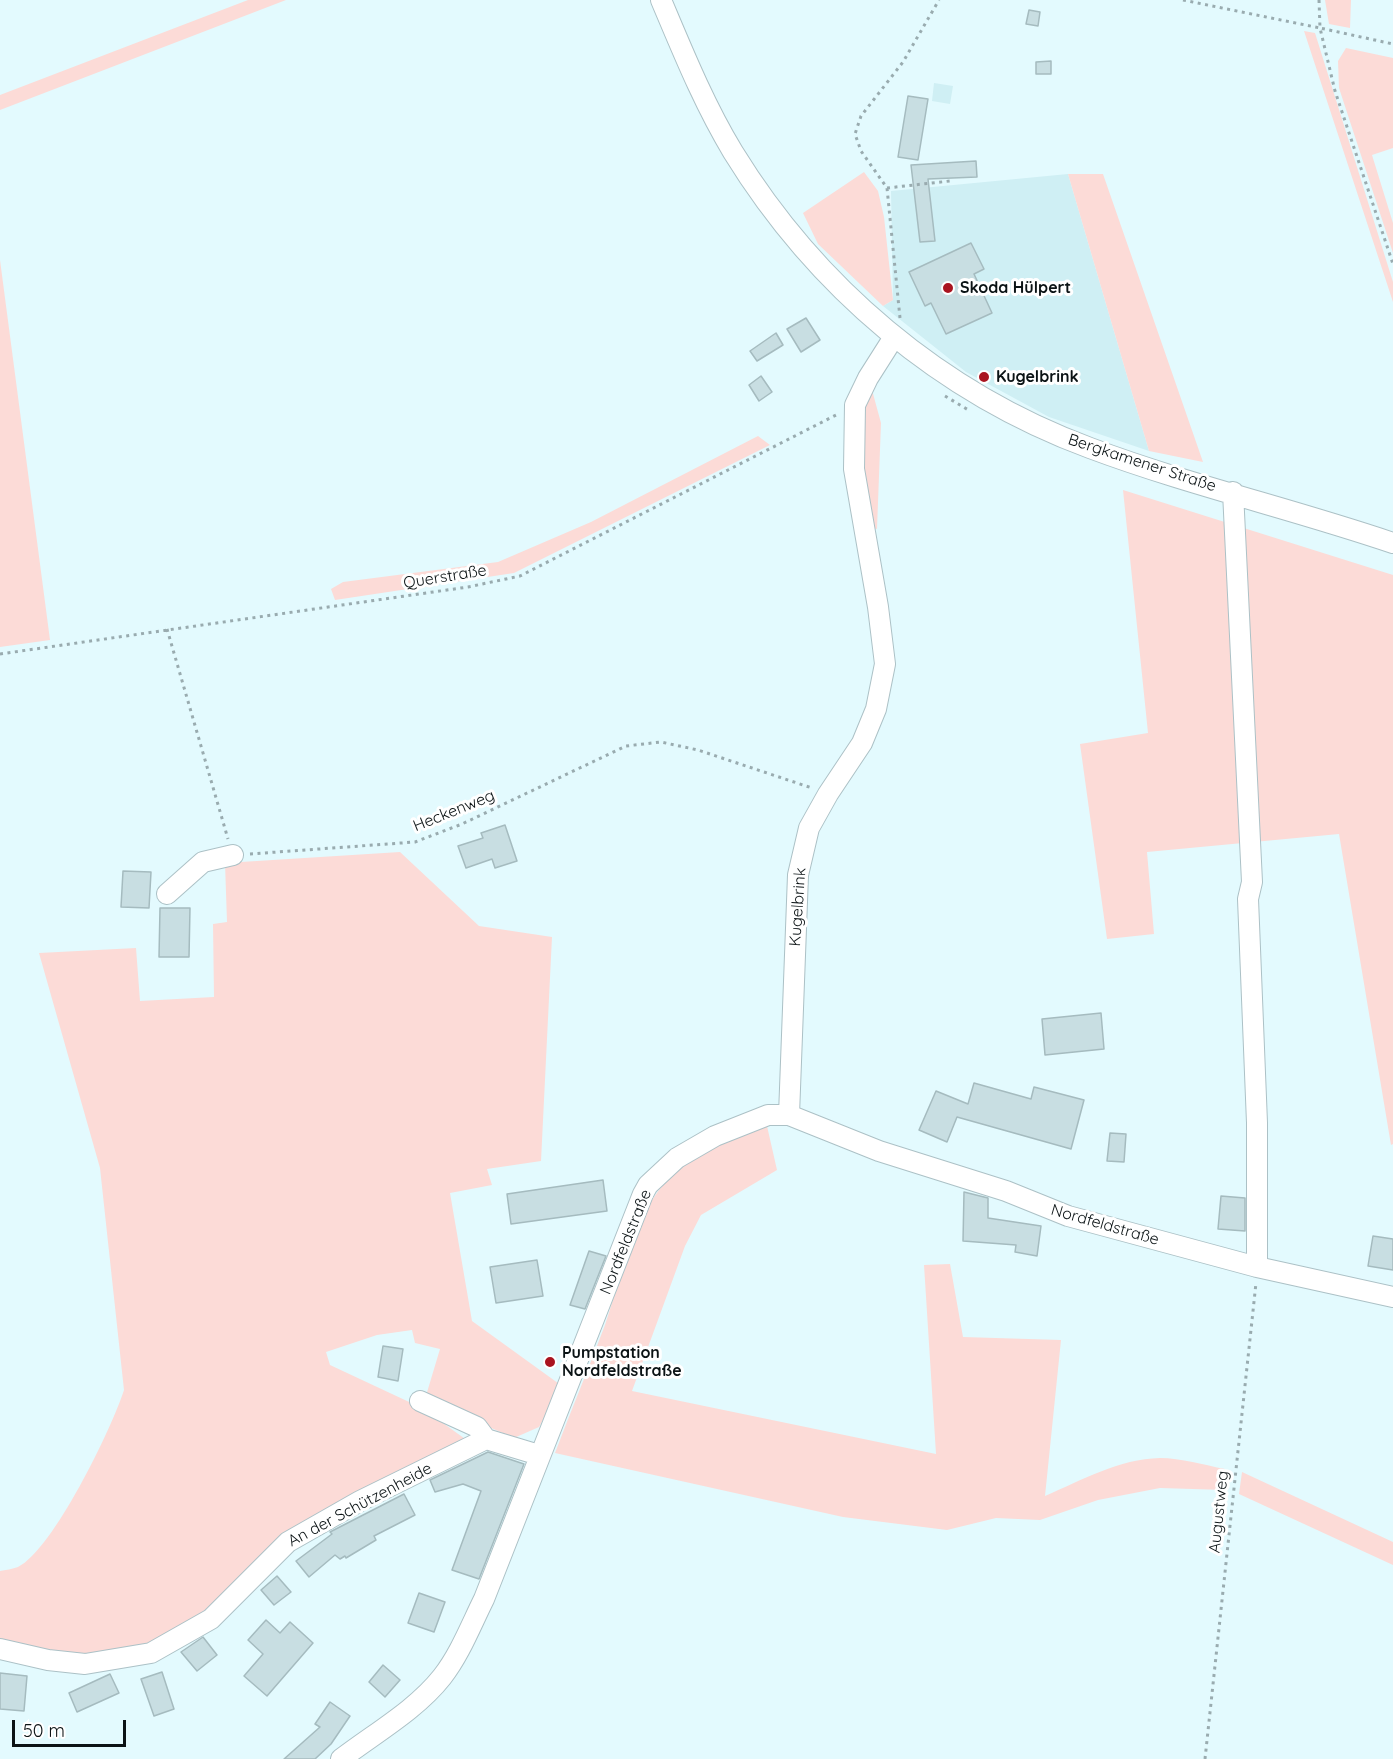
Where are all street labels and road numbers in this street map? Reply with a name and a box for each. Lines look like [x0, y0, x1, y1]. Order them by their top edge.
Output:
street label: Bergkamener Straße [1065, 430, 1219, 496]
street label: Querstraße [402, 561, 488, 593]
street label: Heckenweg [410, 786, 498, 836]
street label: Kugelbrink [786, 867, 810, 947]
street label: Nordfeldstraße [596, 1187, 656, 1297]
street label: Nordfeldstraße [1049, 1200, 1161, 1250]
street label: An der Schützenheide [285, 1459, 435, 1551]
street label: Augustweg [1205, 1470, 1233, 1554]

